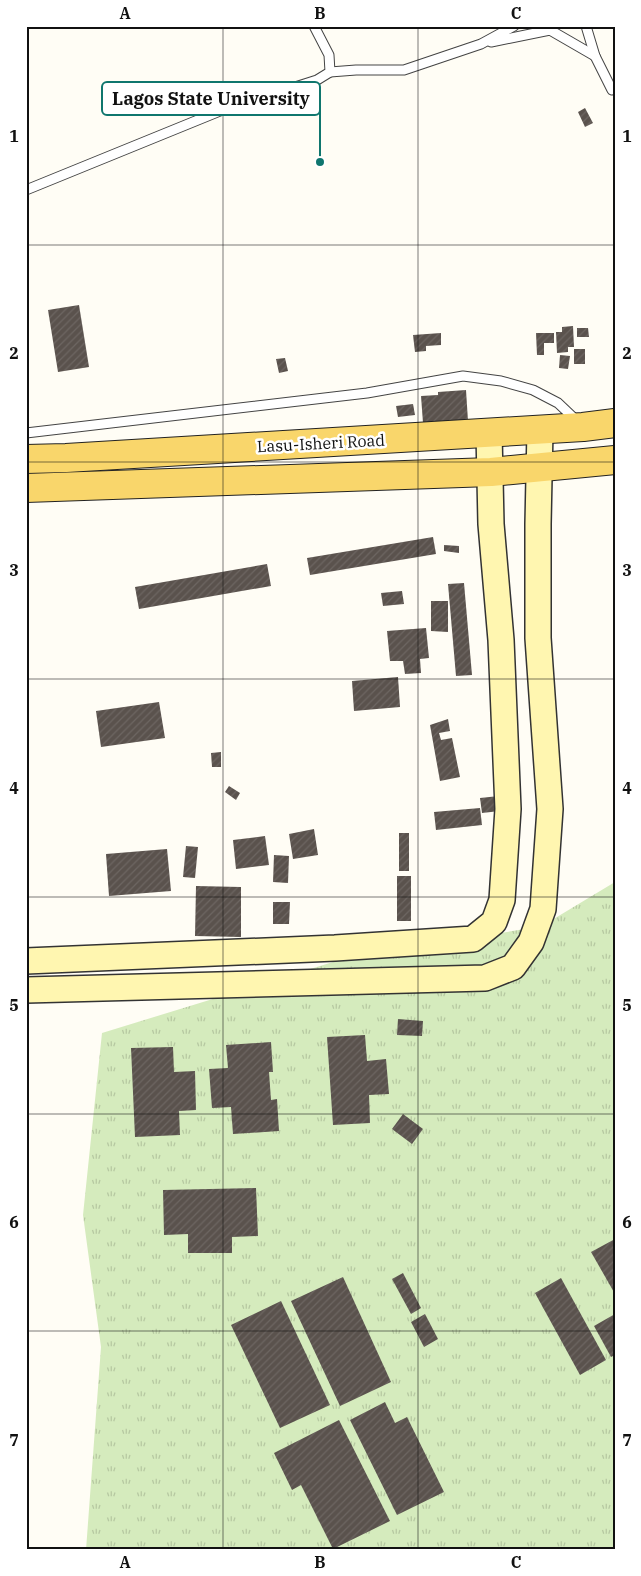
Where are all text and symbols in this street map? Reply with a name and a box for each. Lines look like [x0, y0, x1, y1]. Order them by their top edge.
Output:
text: A [119, 3, 131, 23]
text: B [314, 3, 326, 23]
text: C [511, 3, 521, 23]
callout: Lagos State University [102, 82, 320, 115]
text: Lagos State University [112, 87, 311, 110]
text: 1 [9, 126, 19, 146]
text: 1 [622, 126, 632, 146]
text: 2 [9, 343, 19, 363]
text: 2 [622, 343, 632, 363]
street label: Lasu-Isheri Road [256, 430, 386, 456]
text: 3 [9, 560, 19, 580]
text: 3 [622, 560, 632, 580]
text: 4 [9, 778, 19, 798]
text: 4 [622, 778, 632, 798]
text: 5 [9, 995, 19, 1015]
text: 5 [622, 995, 632, 1015]
text: 6 [9, 1212, 19, 1232]
text: 6 [622, 1212, 632, 1232]
text: 7 [9, 1430, 19, 1450]
text: 7 [622, 1430, 632, 1450]
text: A [119, 1552, 131, 1572]
text: B [314, 1552, 326, 1572]
text: C [511, 1552, 521, 1572]

